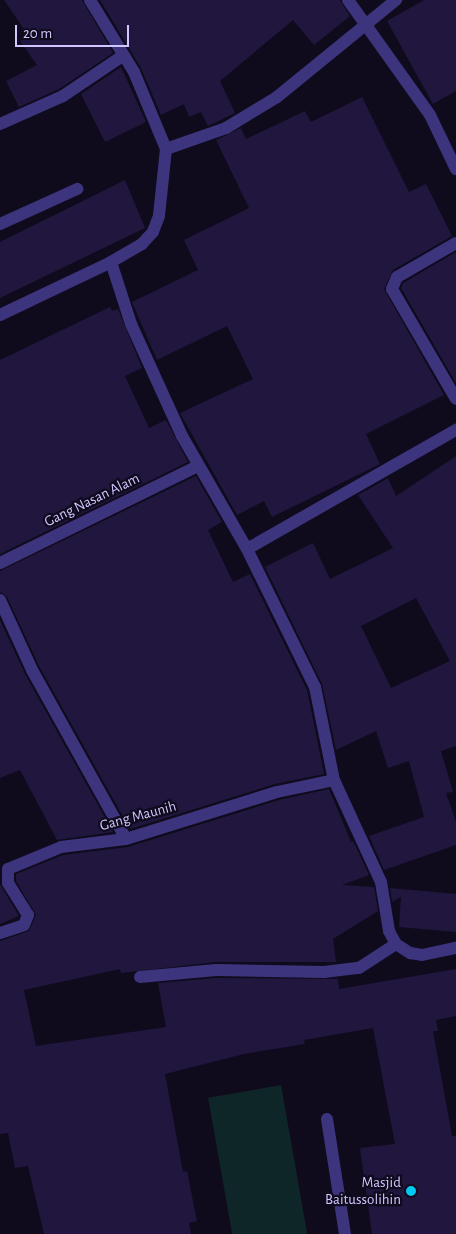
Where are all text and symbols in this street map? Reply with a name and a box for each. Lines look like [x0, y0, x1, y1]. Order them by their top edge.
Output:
scale bar [18, 15, 131, 47]
text: 20 m [23, 26, 52, 41]
street label: Gang Nasan Alam [41, 469, 143, 531]
street label: Gang Maunih [98, 797, 178, 835]
place label: Masjid Baitussolihin [325, 1173, 401, 1208]
marker: Masjid Baitussolihin [405, 1185, 417, 1197]

